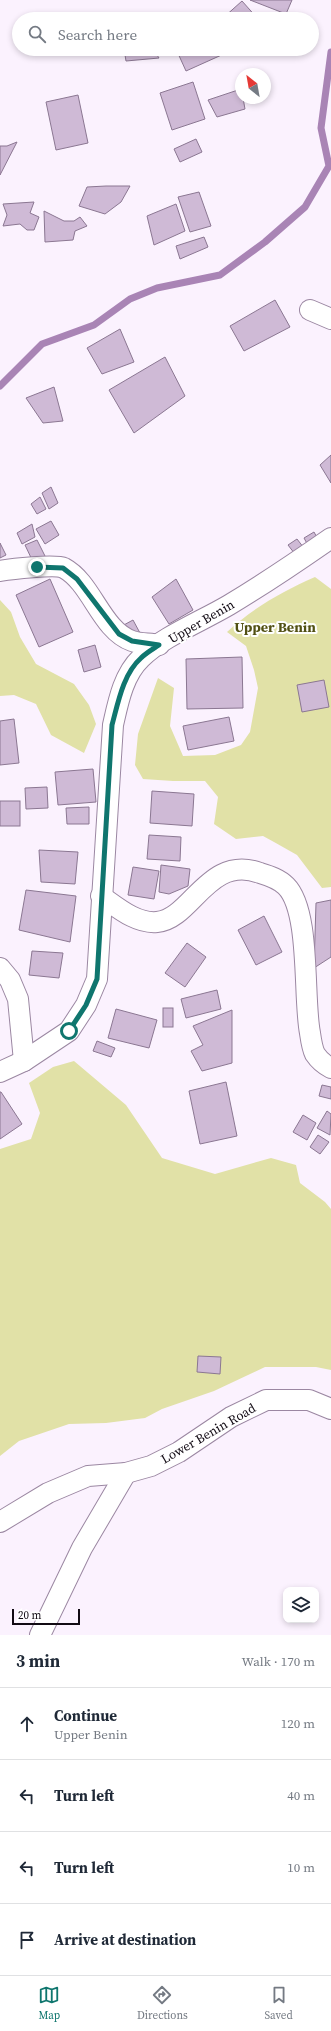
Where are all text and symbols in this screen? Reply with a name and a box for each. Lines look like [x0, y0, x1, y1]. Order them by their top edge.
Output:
search box [12, 12, 319, 56]
icon: search [26, 23, 48, 45]
text: Search here [58, 24, 137, 45]
north arrow [235, 68, 271, 104]
route end [28, 558, 46, 576]
street label: Upper Benin [165, 596, 237, 647]
district label: Upper Benin [234, 617, 316, 637]
route start [60, 1022, 78, 1040]
street label: Lower Benin Road [158, 1399, 259, 1467]
map controls [283, 1587, 319, 1623]
button: layers [283, 1587, 319, 1623]
scale bar [12, 1607, 80, 1626]
text: 20 m [18, 1608, 41, 1623]
text: 3 min [16, 1649, 60, 1673]
text: Walk · 170 m [242, 1653, 315, 1670]
text: Continue [54, 1705, 117, 1726]
icon: ahead [16, 1713, 38, 1735]
text: 120 m [281, 1715, 315, 1732]
text: Upper Benin [54, 1726, 128, 1743]
icon: left [16, 1785, 38, 1807]
text: Turn left [54, 1785, 114, 1806]
text: 40 m [287, 1787, 315, 1804]
icon: left [16, 1857, 38, 1879]
text: Turn left [54, 1857, 114, 1878]
text: 10 m [287, 1859, 315, 1876]
icon: arrive [16, 1929, 38, 1951]
text: Arrive at destination [54, 1929, 196, 1950]
tab: Map [38, 1984, 60, 2023]
tab: Directions [137, 1984, 188, 2023]
tab: Saved [264, 1984, 293, 2023]

